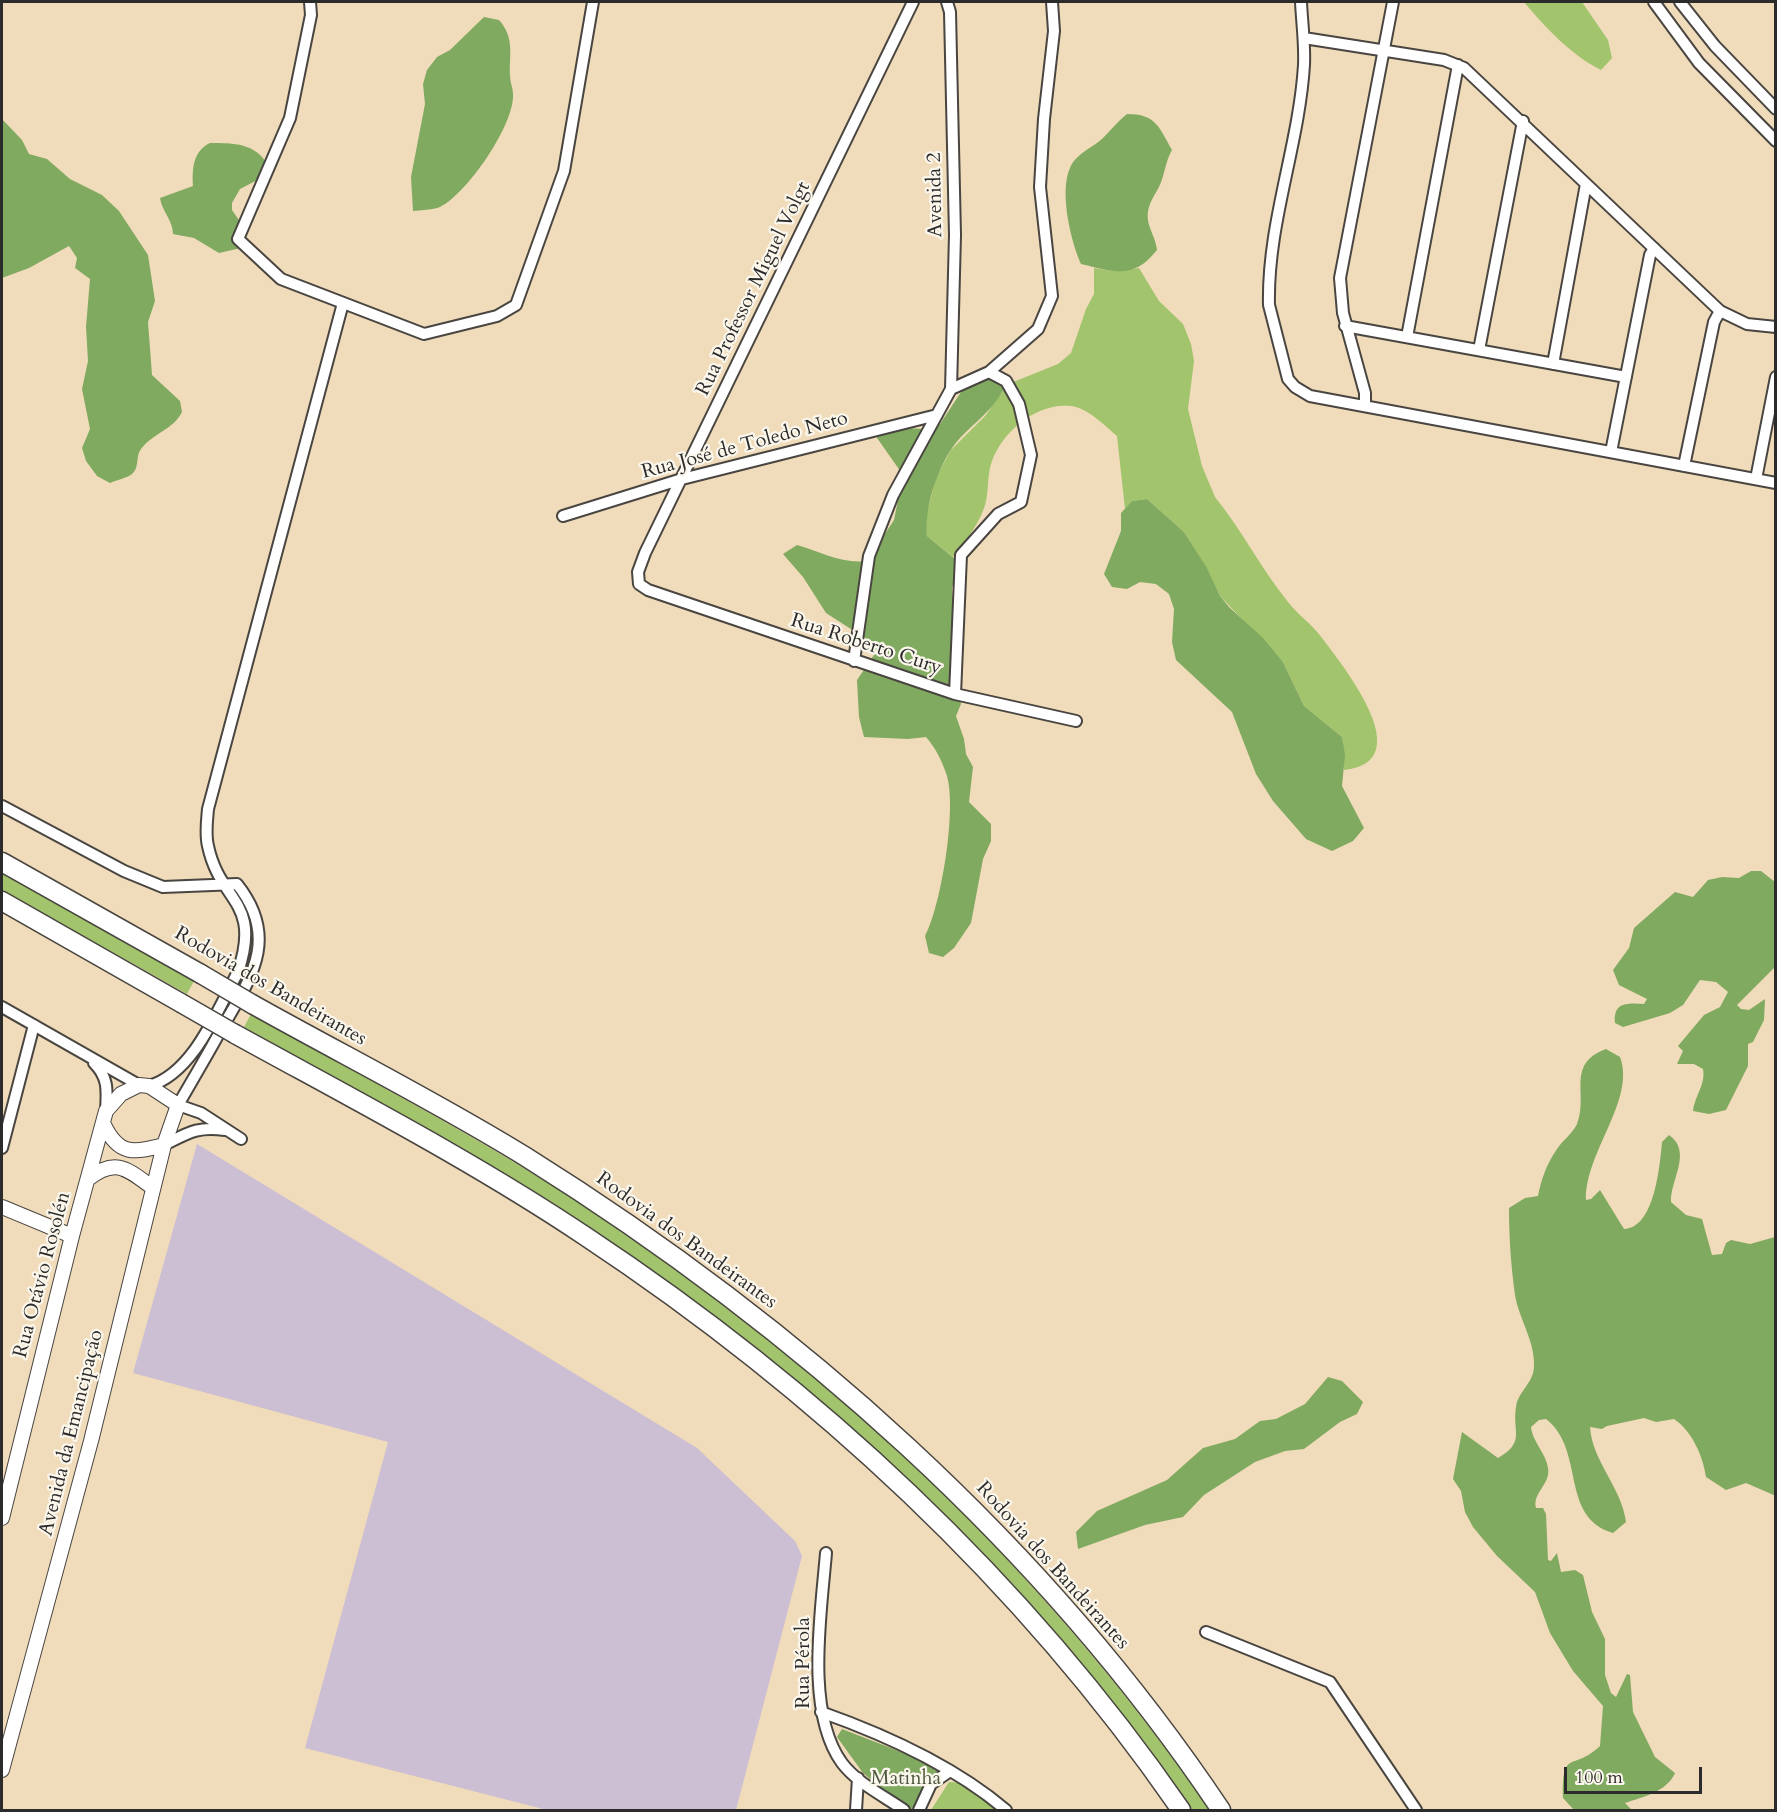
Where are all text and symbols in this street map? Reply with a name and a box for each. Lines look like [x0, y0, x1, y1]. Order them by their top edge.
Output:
street label: Avenida 2 [923, 152, 949, 238]
street label: Rua Professor Miguel Volgt [692, 178, 816, 400]
street label: Rua José de Toledo Neto [639, 407, 851, 485]
street label: Rua Roberto Cury [788, 609, 944, 681]
street label: Rodovia dos Bandeirantes [170, 922, 370, 1052]
street label: Rodovia dos Bandeirantes [591, 1167, 781, 1315]
street label: Rua Otávio Rosolén [9, 1189, 77, 1361]
street label: Avenida da Emancipação [35, 1327, 109, 1539]
street label: Rodovia dos Bandeirantes [970, 1477, 1134, 1655]
street label: Rua Pérola [792, 1617, 816, 1709]
scale bar [1567, 1755, 1705, 1793]
text: 100 m [1575, 1765, 1623, 1790]
park label: Matinha [871, 1767, 941, 1791]

